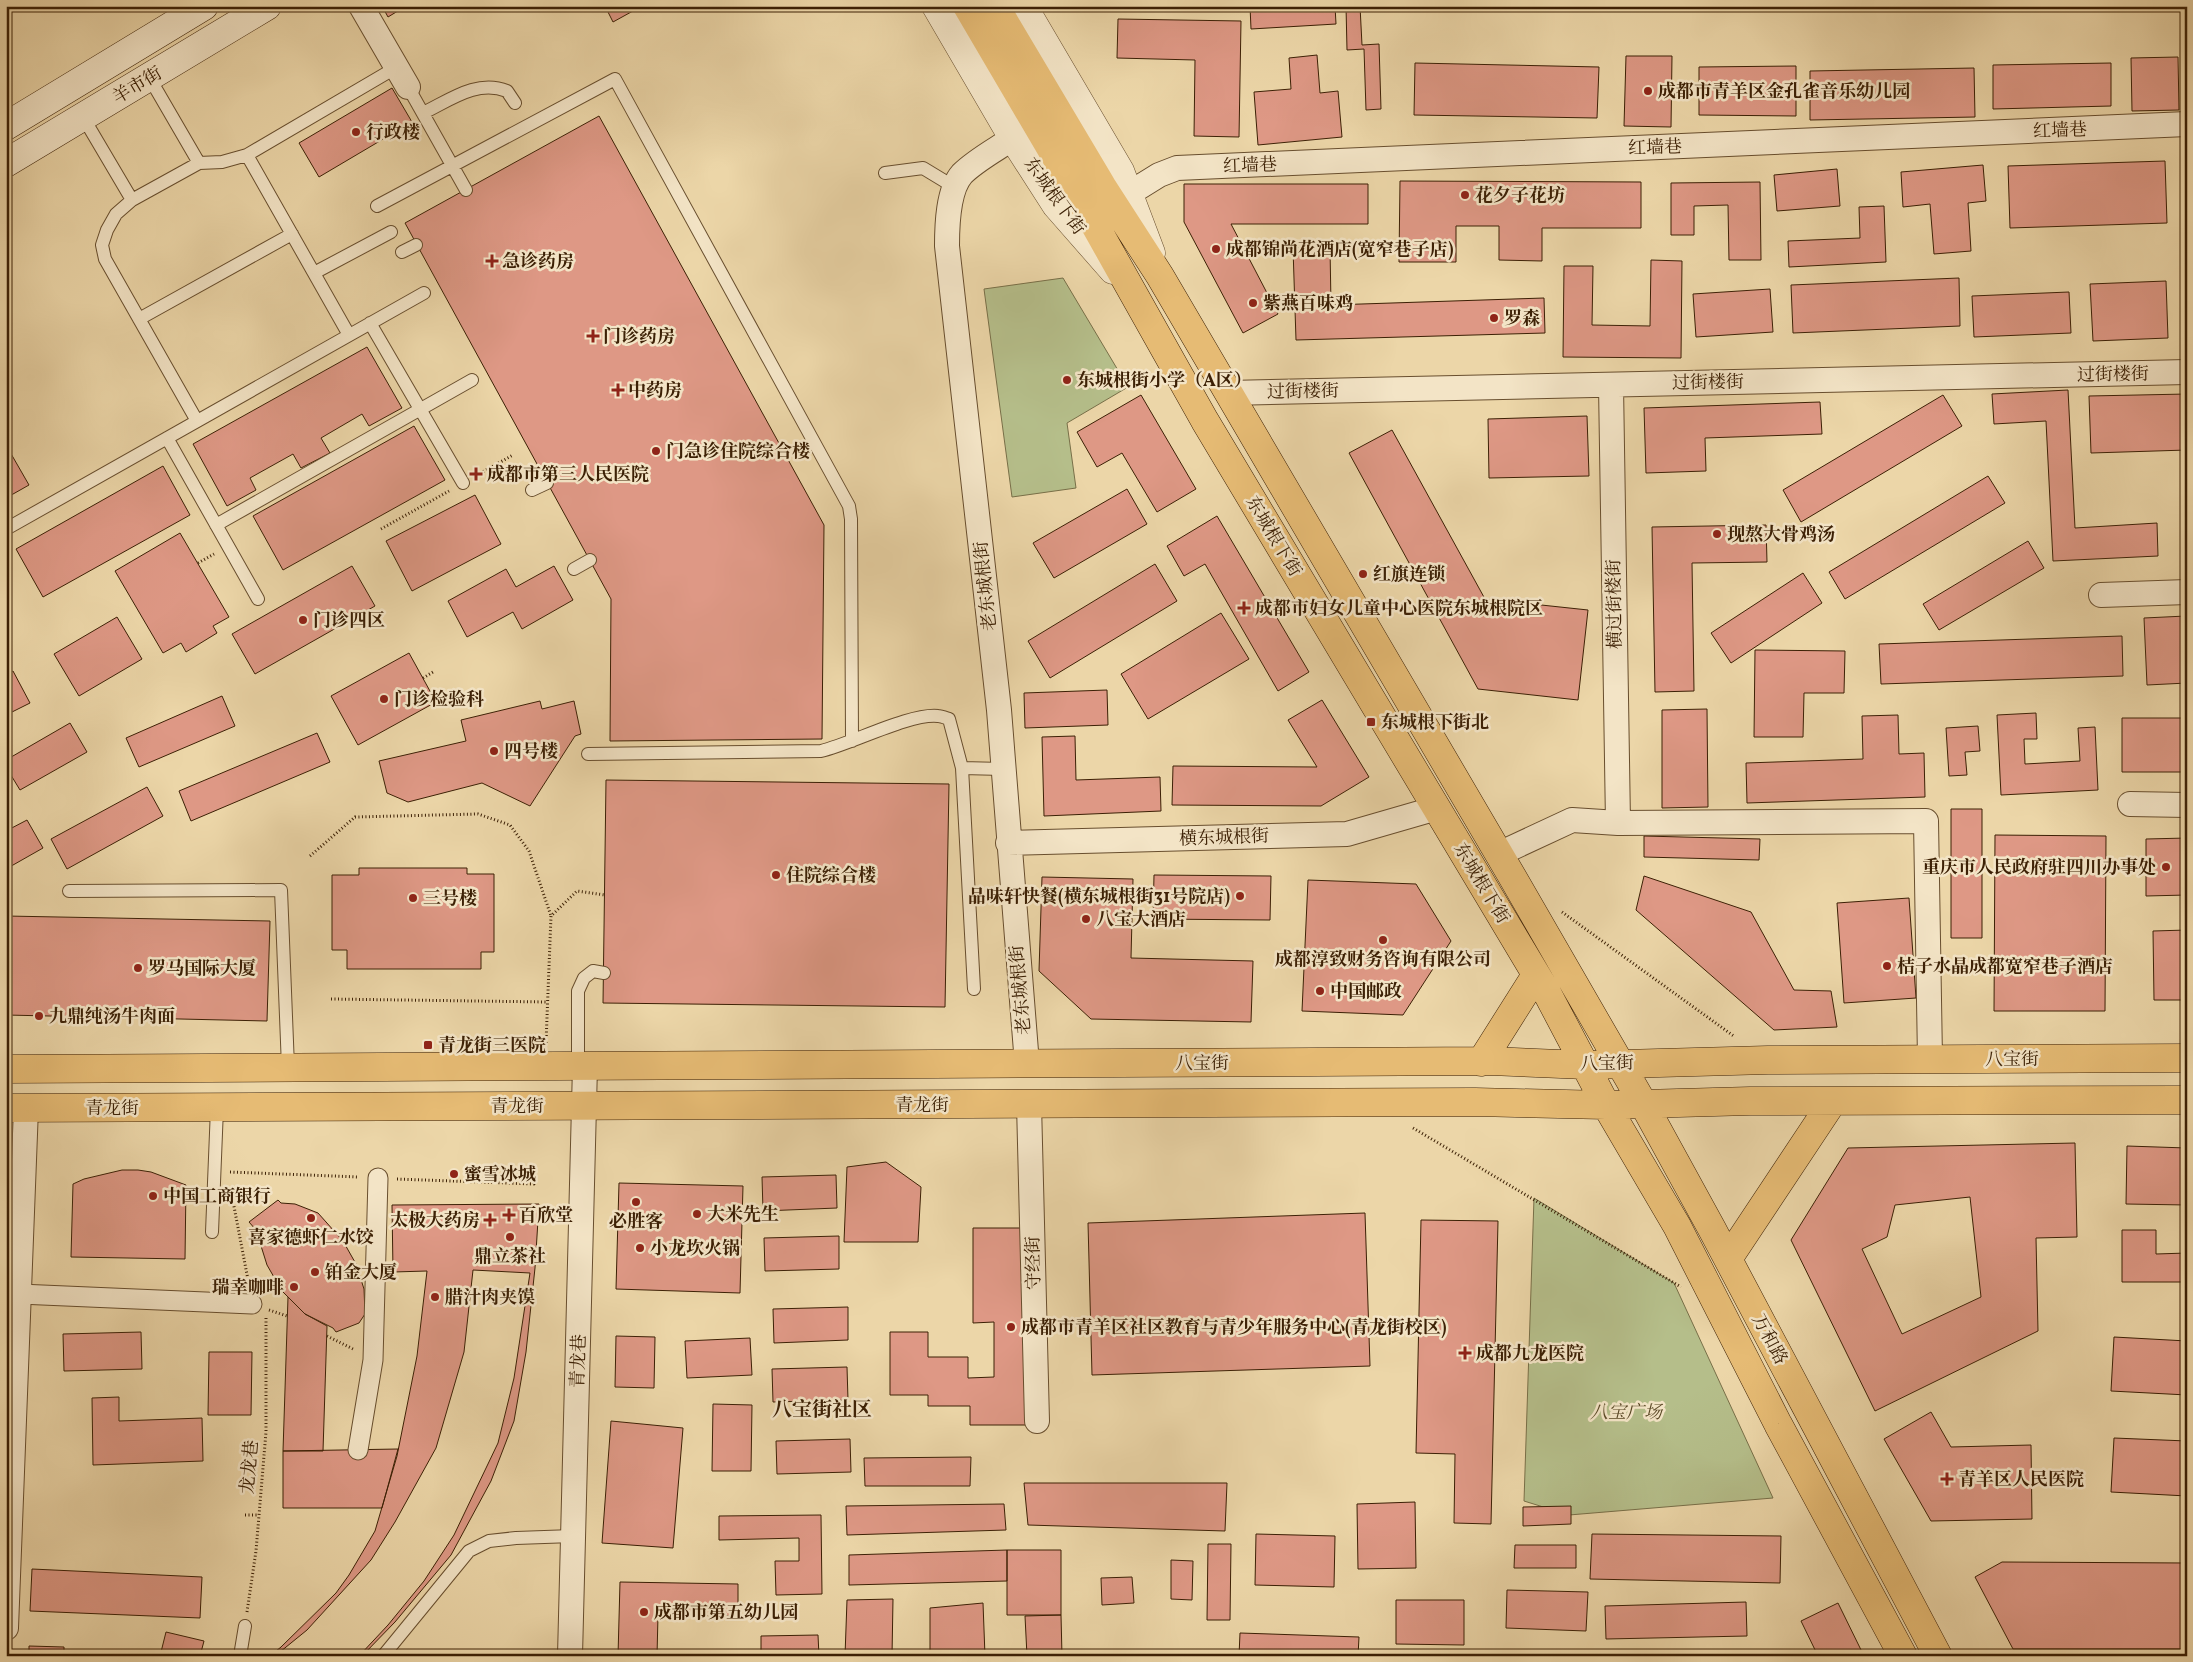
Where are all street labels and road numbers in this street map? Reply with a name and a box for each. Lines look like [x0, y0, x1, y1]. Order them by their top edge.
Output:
street label: 羊市街 [108, 62, 167, 111]
street label: 红墙巷 [2033, 118, 2087, 145]
street label: 红墙巷 [1628, 135, 1682, 162]
street label: 东城根下街 [1017, 153, 1090, 241]
street label: 红墙巷 [1223, 153, 1277, 180]
street label: 过街楼街 [2077, 362, 2149, 389]
street label: 过街楼街 [1672, 370, 1744, 397]
street label: 过街楼街 [1267, 379, 1339, 406]
street label: 东城根下街 [1239, 492, 1307, 582]
street label: 老东城根街 [969, 540, 1004, 632]
street label: 横过街楼街 [1602, 559, 1629, 649]
street label: 横东城根街 [1179, 824, 1269, 853]
street label: 东城根下街 [1447, 839, 1515, 929]
street label: 老东城根街 [1005, 944, 1038, 1036]
street label: 八宝街 [1985, 1048, 2039, 1073]
street label: 八宝街 [1175, 1052, 1229, 1077]
street label: 八宝街 [1580, 1052, 1634, 1077]
street label: 青龙街 [895, 1094, 949, 1119]
street label: 青龙街 [490, 1095, 544, 1120]
street label: 青龙街 [85, 1097, 139, 1122]
street label: 守经街 [1022, 1236, 1047, 1290]
street label: 万和路 [1745, 1310, 1792, 1369]
street label: 青龙巷 [566, 1334, 593, 1388]
street label: 龙龙巷 [236, 1439, 265, 1495]

